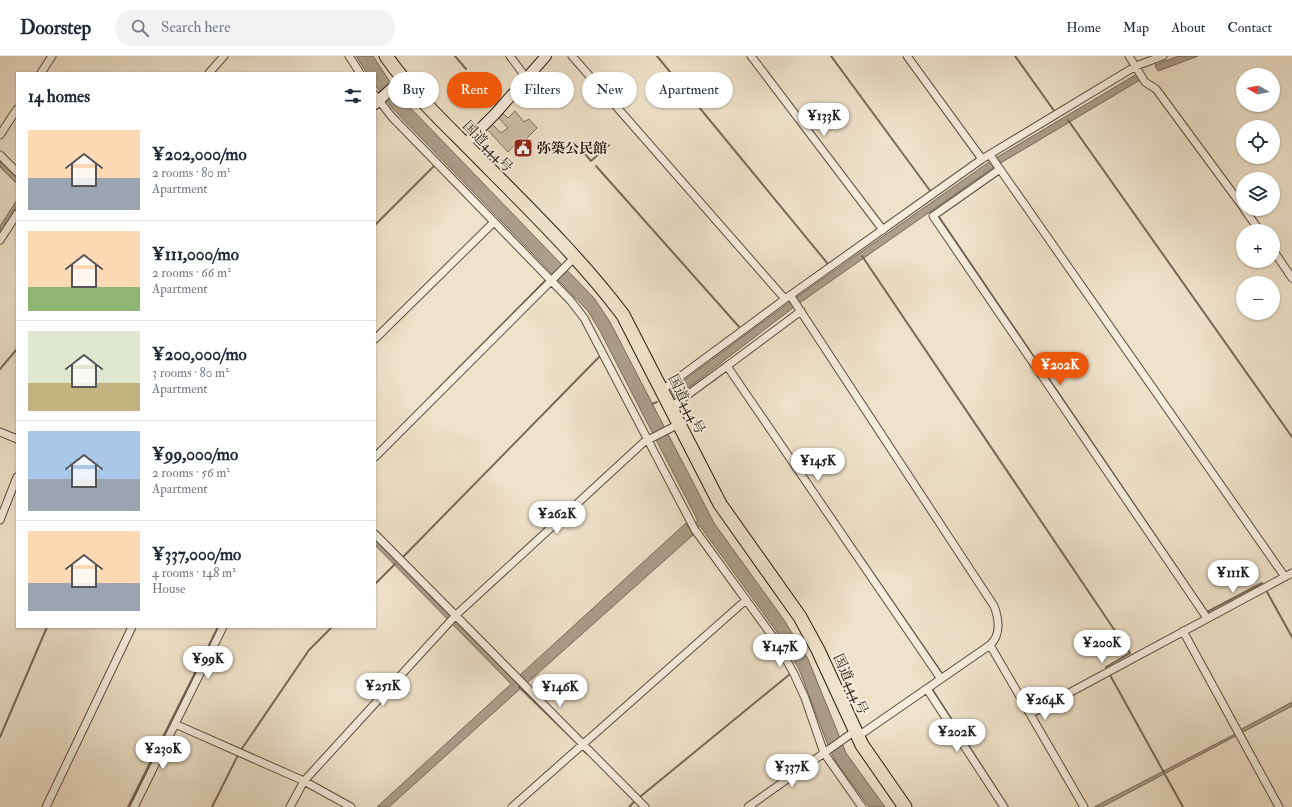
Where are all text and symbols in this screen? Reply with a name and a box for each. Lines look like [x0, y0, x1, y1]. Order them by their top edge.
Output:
search box [115, 10, 395, 46]
text: Doorstep [20, 16, 91, 40]
icon: search [129, 17, 151, 39]
text: Search here [161, 18, 230, 37]
text: Home [1066, 19, 1101, 36]
text: Map [1123, 19, 1149, 36]
text: About [1171, 19, 1205, 36]
text: Contact [1227, 19, 1272, 36]
north arrow [1236, 68, 1280, 112]
map controls [1236, 68, 1280, 320]
chip: Buy [388, 72, 439, 108]
chip: Rent [447, 72, 502, 108]
chip: Filters [510, 72, 574, 108]
chip: New [582, 72, 637, 108]
chip: Apartment [645, 72, 733, 108]
icon: filters [342, 85, 364, 107]
text: 14 homes [28, 86, 90, 107]
pin: ¥133K [796, 103, 852, 137]
text: ¥133K [807, 108, 841, 124]
street label: 国道444号 [459, 117, 516, 176]
button: locate [1236, 120, 1280, 164]
public building icon: 弥築公民館 [512, 137, 534, 159]
place label: 弥築公民館 [537, 140, 607, 157]
text: ¥202,000/mo [152, 144, 247, 165]
icon: home [60, 146, 108, 194]
text: 2 rooms · 80 m² [152, 165, 230, 181]
button: layers [1236, 172, 1280, 216]
text: Apartment [152, 181, 208, 197]
button: + [1236, 224, 1280, 268]
text: ¥111,000/mo [152, 244, 239, 265]
icon: home [60, 247, 108, 295]
text: 2 rooms · 66 m² [152, 265, 231, 281]
button: − [1236, 276, 1280, 320]
text: Apartment [152, 281, 208, 297]
text: ¥200,000/mo [152, 344, 247, 365]
icon: home [60, 347, 108, 395]
pin: ¥202K [1032, 352, 1088, 386]
text: ¥202K [1041, 357, 1079, 373]
text: 3 rooms · 80 m² [152, 365, 229, 381]
street label: 国道444号 [664, 372, 709, 437]
text: Apartment [152, 381, 208, 397]
text: ¥99,000/mo [152, 444, 238, 465]
icon: home [60, 447, 108, 495]
pin: ¥145K [790, 448, 846, 482]
text: ¥145K [800, 453, 836, 469]
text: 2 rooms · 56 m² [152, 465, 230, 481]
text: Apartment [152, 481, 208, 497]
pin: ¥262K [529, 501, 585, 535]
text: ¥262K [538, 506, 576, 522]
text: ¥337,000/mo [152, 544, 241, 565]
icon: home [60, 547, 108, 595]
pin: ¥111K [1205, 560, 1261, 594]
text: 4 rooms · 148 m² [152, 565, 236, 581]
text: ¥111K [1217, 565, 1249, 581]
text: House [152, 581, 185, 597]
pin: ¥200K [1074, 630, 1130, 664]
pin: ¥147K [752, 634, 808, 668]
text: ¥200K [1083, 635, 1121, 651]
text: ¥147K [762, 639, 798, 655]
pin: ¥99K [184, 646, 232, 680]
text: ¥99K [192, 651, 224, 667]
street label: 国道444号 [830, 651, 871, 717]
pin: ¥251K [355, 673, 411, 707]
pin: ¥146K [532, 674, 588, 708]
text: ¥251K [365, 678, 401, 694]
text: ¥146K [541, 679, 579, 695]
pin: ¥264K [1017, 687, 1073, 721]
text: ¥264K [1025, 692, 1065, 708]
pin: ¥202K [929, 719, 985, 753]
text: ¥202K [938, 724, 976, 740]
pin: ¥230K [135, 736, 191, 770]
text: ¥230K [144, 741, 182, 757]
pin: ¥337K [764, 754, 820, 788]
text: ¥337K [775, 759, 809, 775]

